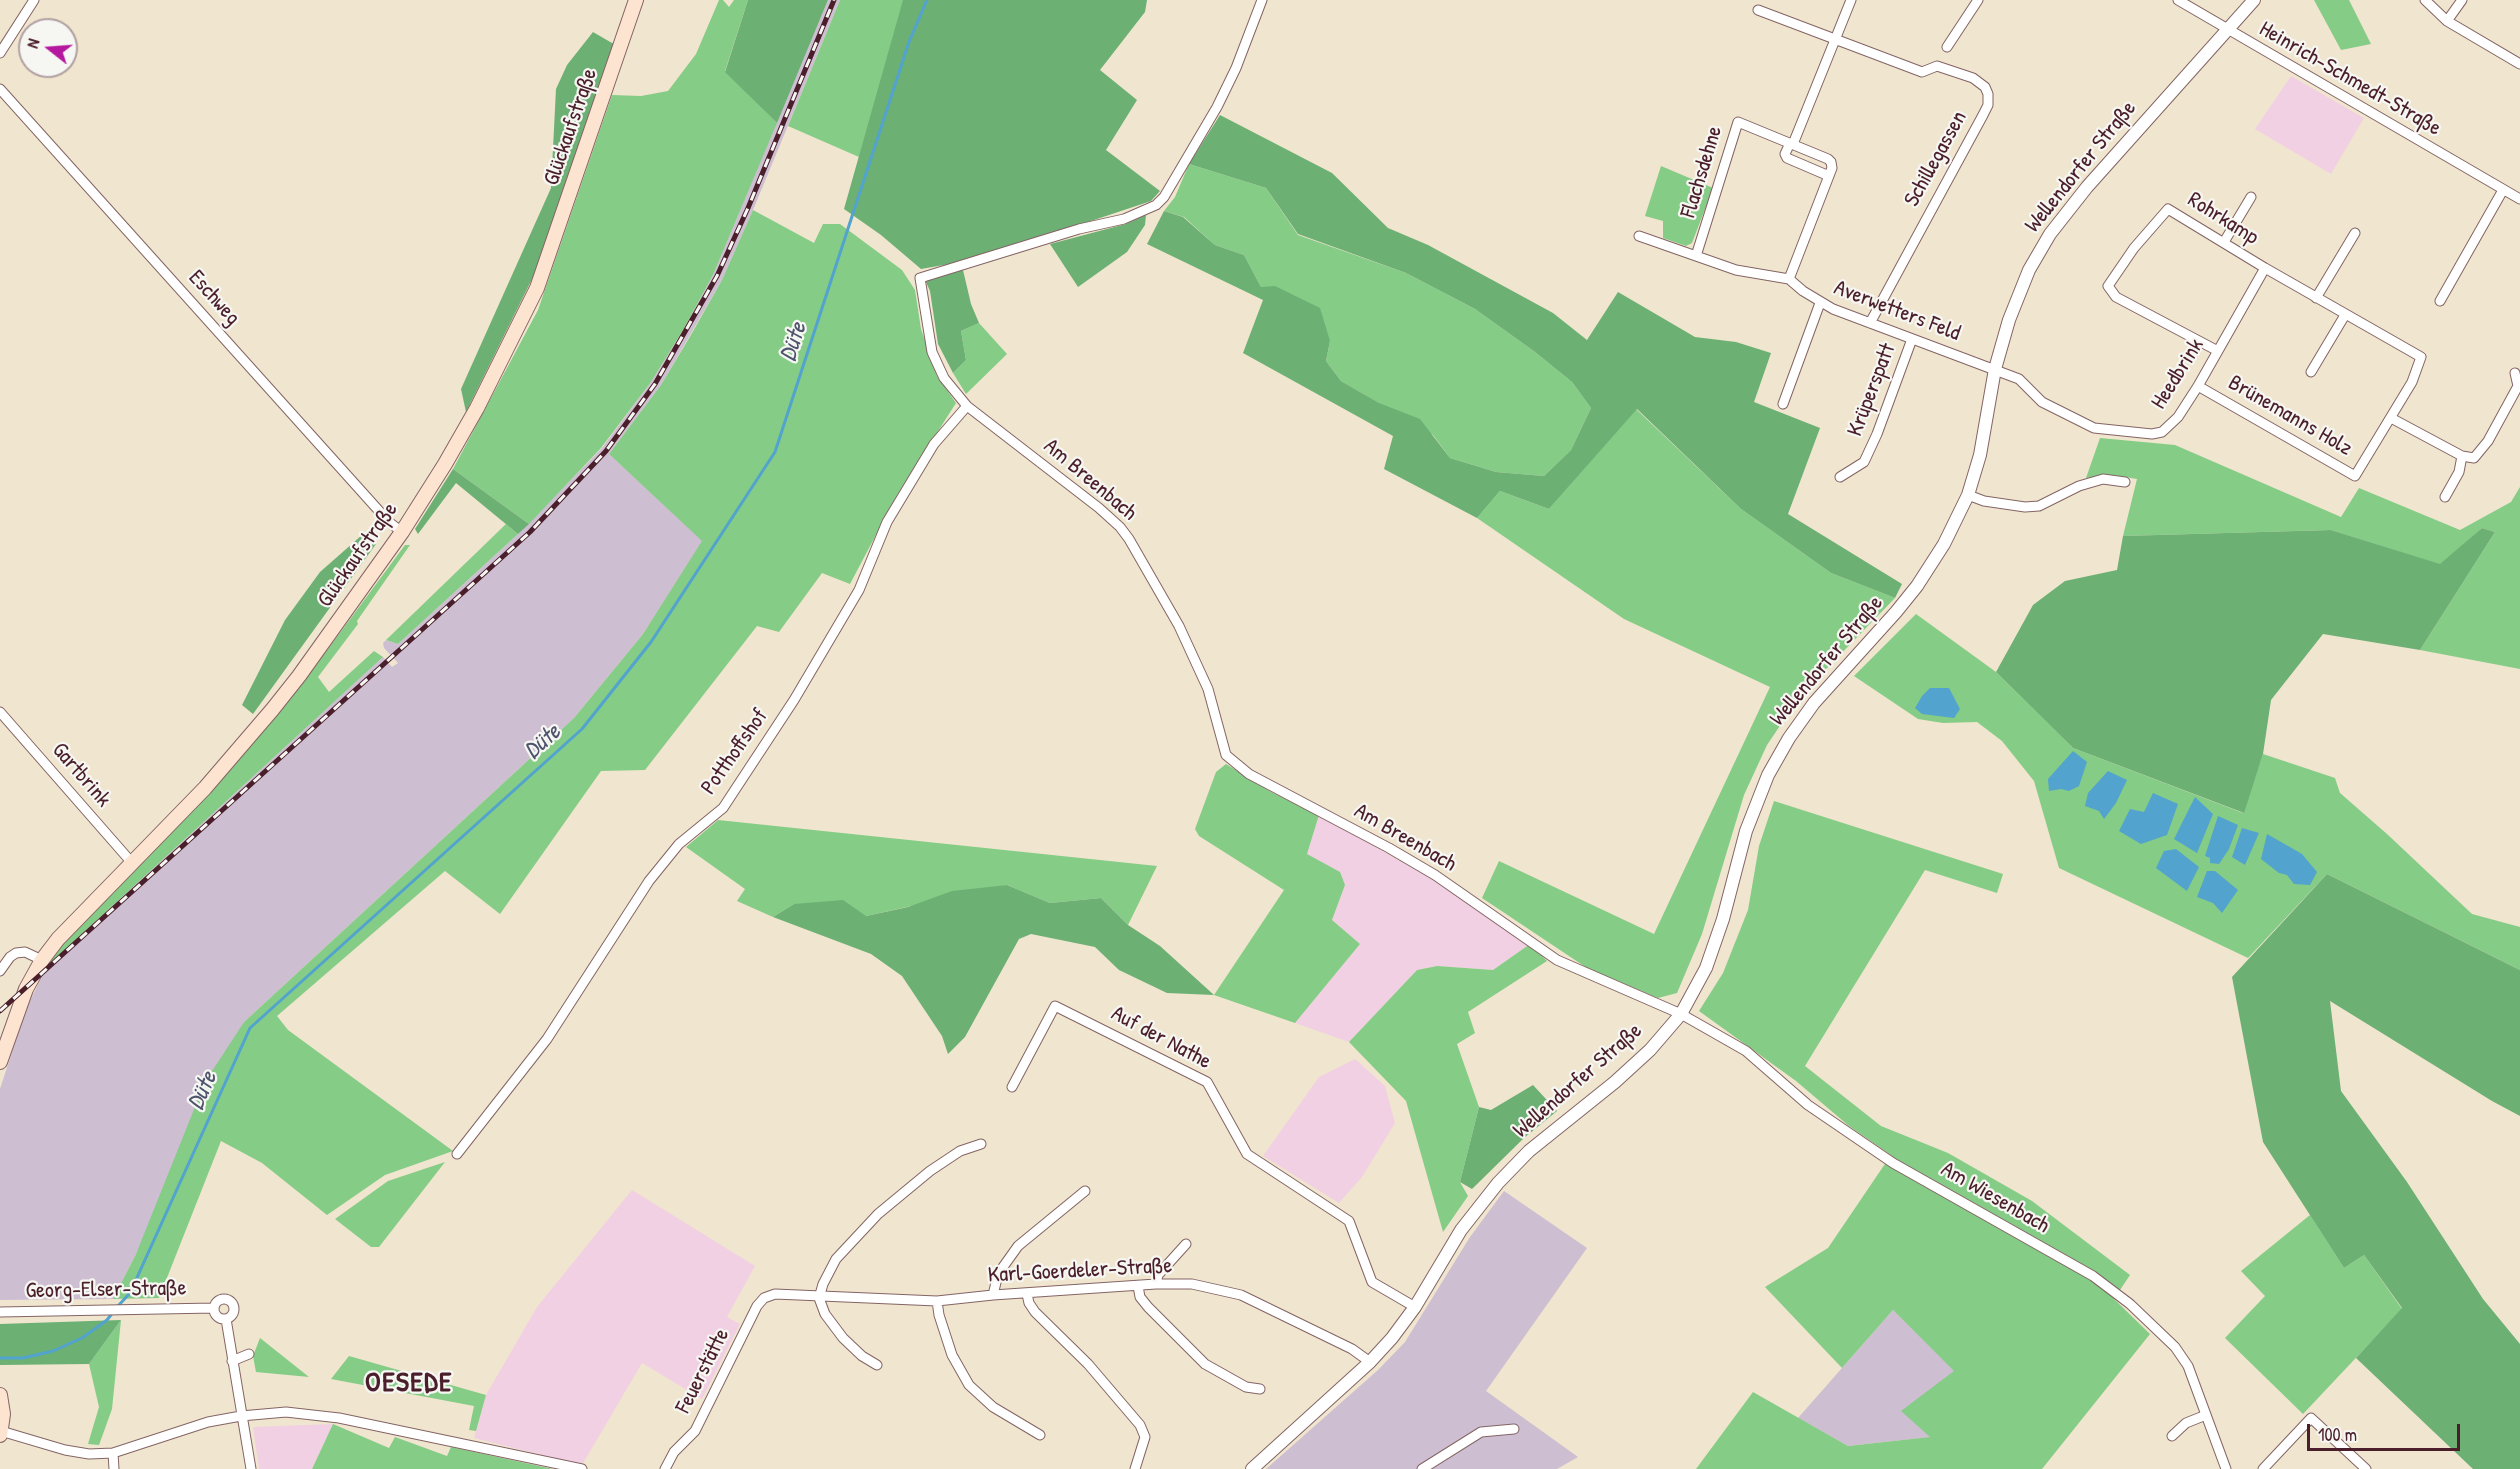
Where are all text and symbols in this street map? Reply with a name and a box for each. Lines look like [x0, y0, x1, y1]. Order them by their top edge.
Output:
street label: Heinrich-Schmedt-Straße [2254, 16, 2446, 142]
north arrow [18, 18, 78, 78]
text: N [21, 36, 44, 51]
street label: Glückaufstraße [539, 65, 603, 189]
street label: Wellendorfer Straße [2020, 96, 2142, 238]
street label: Schillegassen [1899, 107, 1973, 211]
street label: Flachsdehne [1676, 123, 1728, 221]
street label: Rohrkamp [2183, 187, 2263, 251]
street label: Eschweg [183, 265, 245, 331]
street label: Averwetters Feld [1830, 275, 1964, 347]
water label: Düte [774, 319, 814, 365]
street label: Heedbrink [2146, 334, 2210, 414]
street label: Krüperspatt [1842, 340, 1902, 440]
street label: Brünemanns Holz [2223, 370, 2357, 462]
street label: Am Breenbach [1038, 433, 1142, 527]
street label: Glückaufstraße [312, 498, 404, 612]
street label: Wellendorfer Straße [1765, 591, 1889, 731]
street label: Potthoffshof [696, 704, 774, 800]
water label: Düte [519, 718, 567, 766]
street label: Gartbrink [46, 737, 116, 813]
street label: Am Breenbach [1349, 798, 1461, 878]
street label: Auf der Nathe [1107, 1001, 1215, 1075]
street label: Wellendorfer Straße [1508, 1018, 1648, 1144]
water label: Düte [182, 1067, 224, 1115]
street label: Am Wiesenbach [1936, 1156, 2054, 1240]
street label: Karl-Goerdeler-Straße [987, 1253, 1173, 1289]
street label: Georg-Elser-Straße [25, 1275, 187, 1305]
street label: Feuerstätte [670, 1324, 736, 1418]
district label: OESEDE [365, 1367, 453, 1401]
scale bar [2310, 1412, 2463, 1450]
text: 100 m [2318, 1422, 2357, 1447]

